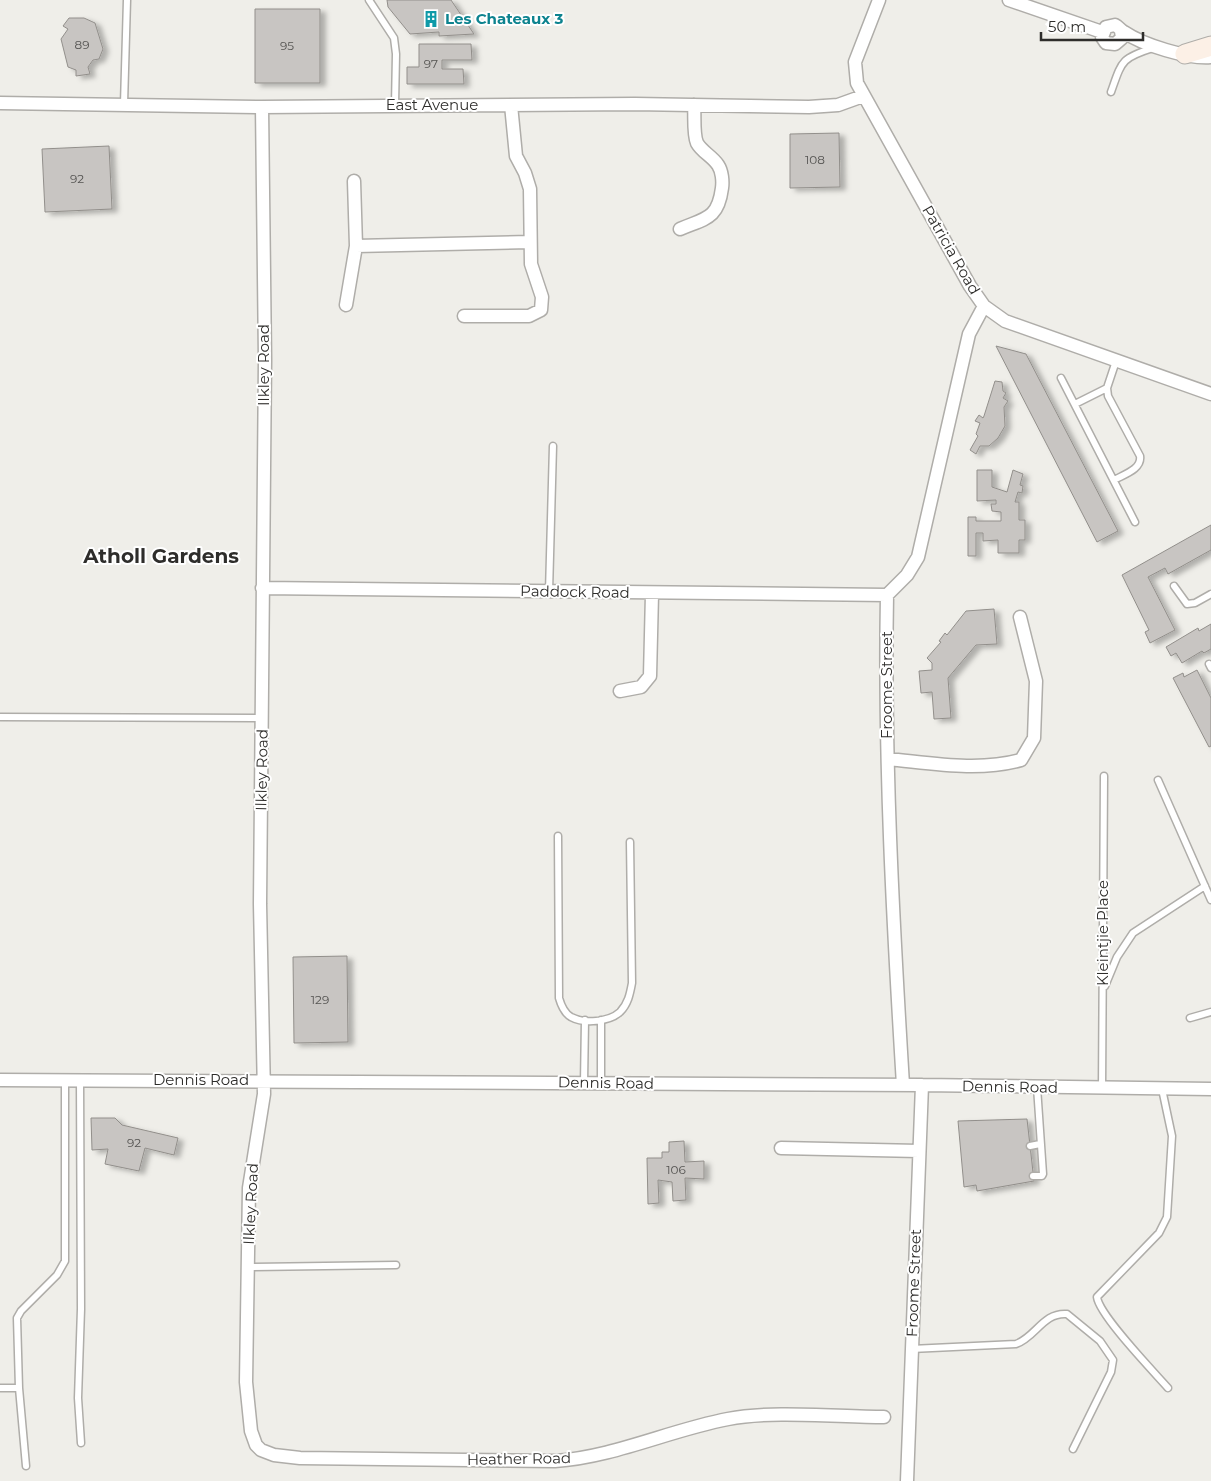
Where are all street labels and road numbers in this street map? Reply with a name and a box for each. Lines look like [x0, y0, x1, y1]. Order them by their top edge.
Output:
street label: East Avenue [386, 95, 478, 114]
street label: Patricia Road [918, 202, 985, 298]
street label: Ilkley Road [254, 324, 273, 406]
street label: Paddock Road [520, 581, 630, 602]
street label: Froome Street [877, 631, 896, 739]
street label: Ilkley Road [251, 729, 272, 811]
street label: Kleintjie Place [1093, 880, 1112, 986]
street label: Dennis Road [153, 1070, 249, 1089]
street label: Dennis Road [558, 1072, 654, 1093]
street label: Dennis Road [962, 1076, 1058, 1097]
street label: Ilkley Road [239, 1163, 262, 1245]
street label: Froome Street [902, 1229, 925, 1337]
street label: Heather Road [467, 1448, 571, 1469]

